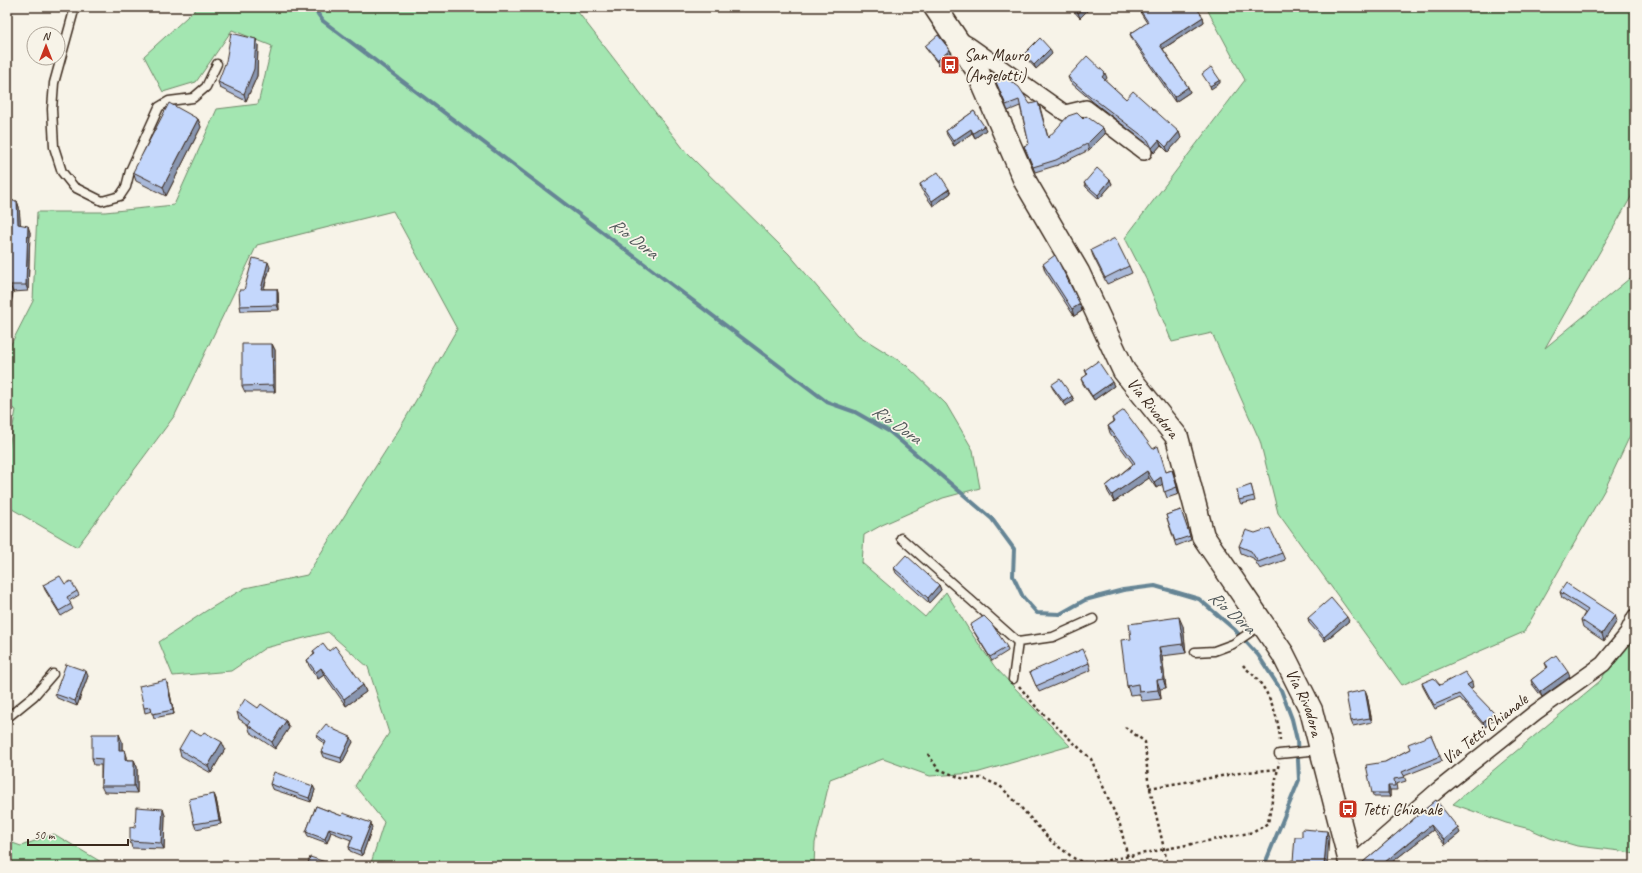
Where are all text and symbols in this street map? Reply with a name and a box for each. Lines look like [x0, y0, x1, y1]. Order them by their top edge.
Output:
north arrow [26, 26, 66, 66]
text: N [43, 29, 52, 43]
place label: San Mauro (Angelotti) [964, 45, 1030, 86]
bus stop icon: San Mauro (Angelotti) [939, 54, 961, 76]
water label: Rio Dora [606, 213, 664, 265]
street label: Via Rivodora [1123, 373, 1185, 444]
water label: Rio Dora [868, 399, 927, 450]
water label: Rio Dora [1204, 586, 1261, 640]
street label: Via Rivodora [1281, 665, 1328, 740]
street label: Via Tetti Chianale [1438, 688, 1533, 769]
bus stop icon: Tetti Chianale [1337, 798, 1359, 820]
place label: Tetti Chianale [1362, 799, 1443, 820]
scale bar [28, 821, 128, 847]
text: 50 m [34, 827, 56, 843]

